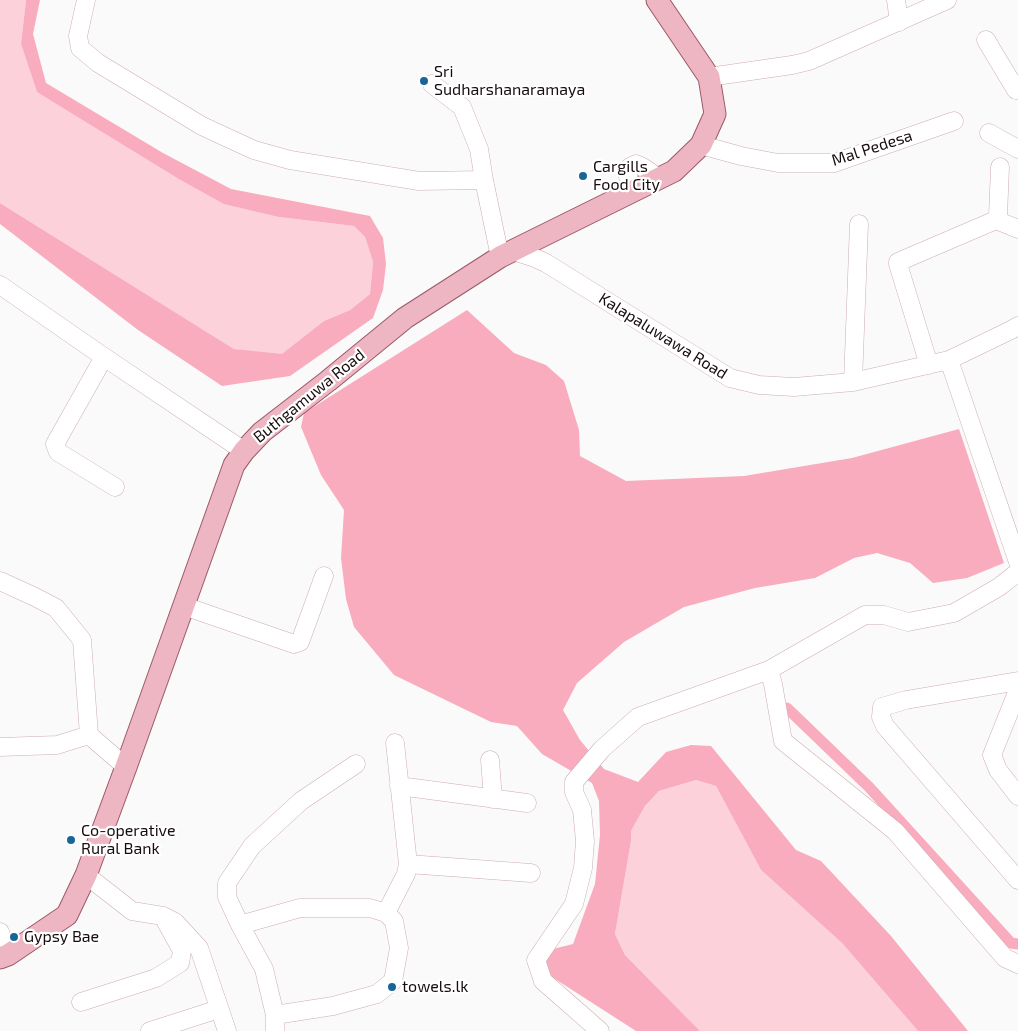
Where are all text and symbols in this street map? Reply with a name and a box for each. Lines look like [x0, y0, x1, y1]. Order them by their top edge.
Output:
place label: Sri Sudharshanaramaya [434, 62, 585, 100]
marker: Sri Sudharshanaramaya [418, 75, 430, 87]
street label: Mal Pedesa [829, 126, 915, 170]
place label: Cargills Food City [593, 157, 660, 195]
marker: Cargills Food City [577, 170, 589, 182]
street label: Kalapaluwawa Road [595, 289, 731, 383]
street label: Buthgamuwa Road [250, 345, 368, 447]
place label: Co-operative Rural Bank [81, 821, 176, 859]
marker: Co-operative Rural Bank [65, 834, 77, 846]
place label: Gypsy Bae [24, 927, 99, 947]
marker: Gypsy Bae [8, 931, 20, 943]
place label: towels.lk [402, 977, 468, 997]
marker: towels.lk [386, 981, 398, 993]

